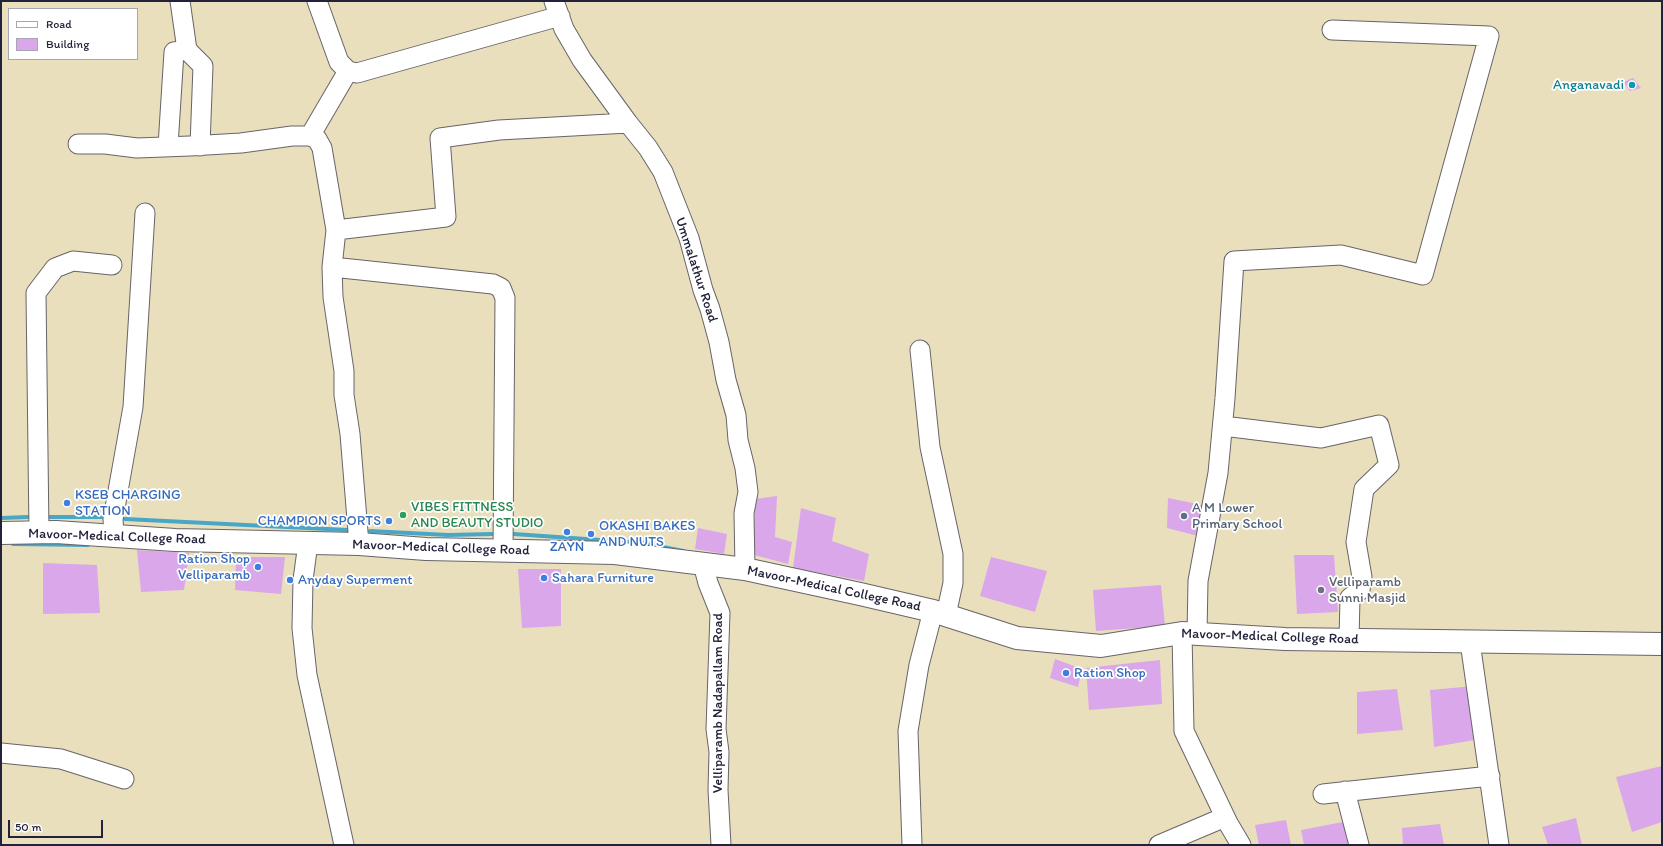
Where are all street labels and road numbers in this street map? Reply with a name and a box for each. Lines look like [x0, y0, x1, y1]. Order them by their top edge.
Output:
street label: Ummalathur Road [671, 215, 721, 325]
street label: Mavoor-Medical College Road [28, 526, 206, 548]
street label: Mavoor-Medical College Road [352, 537, 530, 559]
street label: Mavoor-Medical College Road [745, 562, 923, 616]
street label: Velliparamb Nadapallam Road [710, 613, 726, 793]
street label: Mavoor-Medical College Road [1181, 626, 1359, 648]

